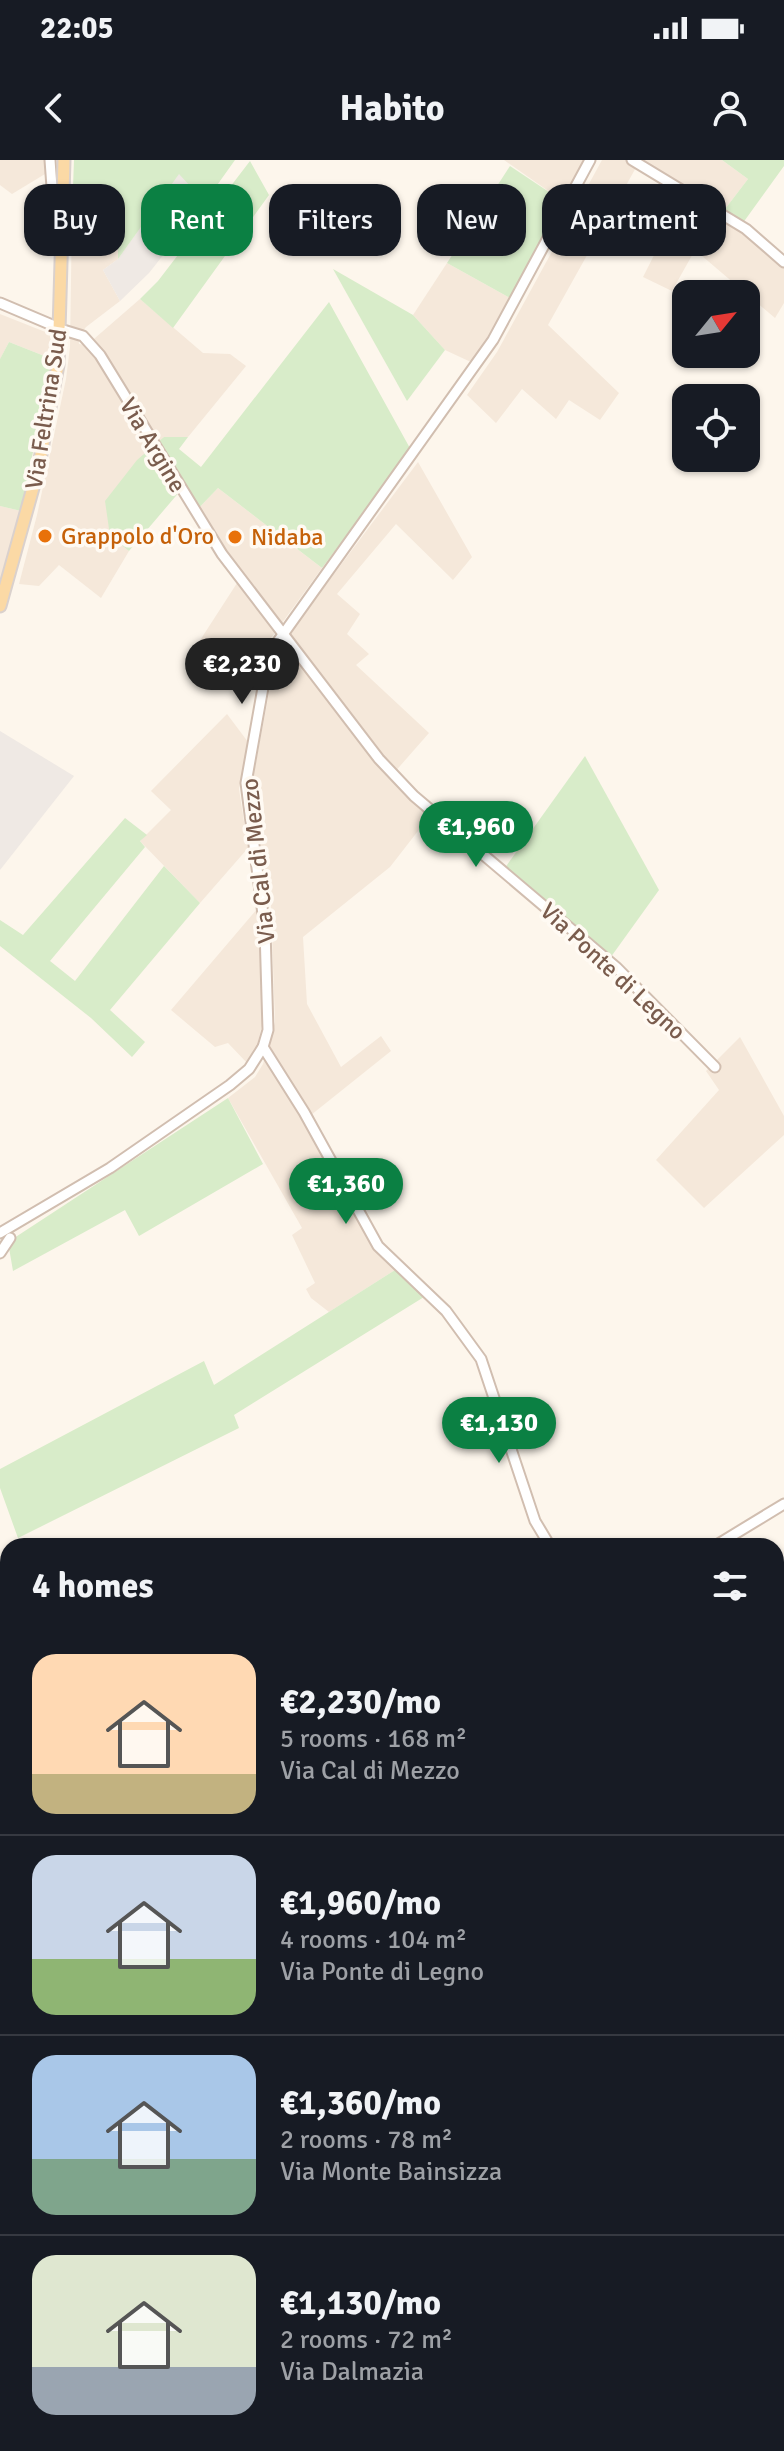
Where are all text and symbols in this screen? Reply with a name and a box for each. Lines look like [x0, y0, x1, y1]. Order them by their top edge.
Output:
text: 22:05 [40, 10, 114, 47]
icon: back [32, 86, 76, 130]
text: Habito [340, 86, 445, 131]
icon: person [708, 86, 752, 130]
chip: Buy [24, 184, 125, 256]
chip: Rent [141, 184, 253, 256]
chip: Filters [269, 184, 401, 256]
chip: New [417, 184, 526, 256]
chip: Apartment [542, 184, 726, 256]
north arrow [672, 280, 760, 368]
map controls [672, 280, 760, 472]
street label: Via Feltrina Sud [19, 327, 73, 491]
button: locate [672, 384, 760, 472]
street label: Via Argine [113, 392, 193, 498]
place label: Grappolo d'Oro [61, 521, 214, 551]
place label: Nidaba [251, 522, 324, 552]
marker: Grappolo d'Oro [36, 527, 54, 545]
marker: Nidaba [226, 528, 244, 546]
pin: €2,230 [177, 638, 307, 706]
text: €2,230 [203, 648, 281, 680]
street label: Via Cal di Mezzo [234, 777, 282, 945]
pin: €1,960 [411, 801, 541, 869]
text: €1,960 [437, 811, 515, 843]
street label: Via Ponte di Legno [534, 896, 692, 1046]
pin: €1,360 [281, 1158, 411, 1226]
text: €1,360 [307, 1168, 385, 1200]
pin: €1,130 [434, 1397, 564, 1465]
text: €1,130 [460, 1407, 538, 1439]
icon: filters [708, 1564, 752, 1608]
text: 4 homes [32, 1565, 153, 1607]
text: €2,230/mo [280, 1681, 441, 1723]
icon: home [96, 1686, 192, 1782]
text: 5 rooms · 168 m² [280, 1723, 467, 1755]
text: Via Cal di Mezzo [280, 1755, 460, 1787]
text: €1,960/mo [280, 1882, 441, 1924]
icon: home [96, 1887, 192, 1983]
text: 4 rooms · 104 m² [280, 1924, 467, 1956]
text: Via Ponte di Legno [280, 1956, 484, 1988]
text: €1,360/mo [280, 2082, 441, 2124]
icon: home [96, 2087, 192, 2183]
text: 2 rooms · 78 m² [280, 2124, 453, 2156]
text: Via Monte Bainsizza [280, 2156, 502, 2188]
text: €1,130/mo [280, 2282, 441, 2324]
icon: home [96, 2287, 192, 2383]
text: 2 rooms · 72 m² [280, 2324, 453, 2356]
text: Via Dalmazia [280, 2356, 424, 2388]

